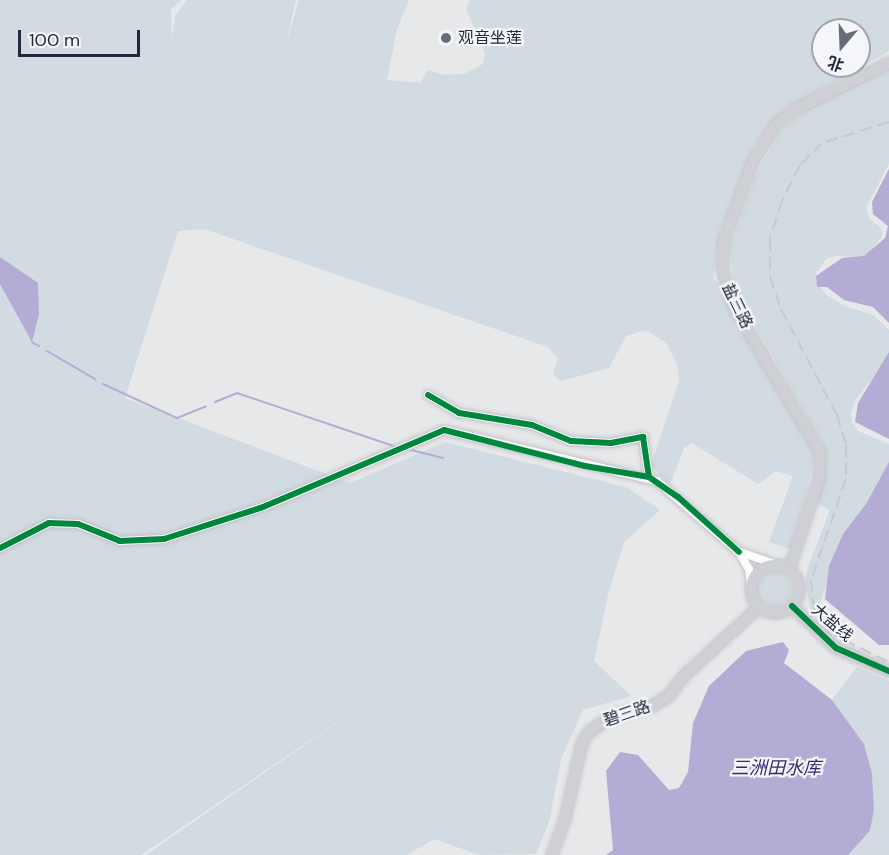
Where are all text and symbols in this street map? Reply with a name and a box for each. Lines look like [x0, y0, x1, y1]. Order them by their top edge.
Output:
scale bar [21, 18, 142, 56]
north arrow [811, 18, 871, 78]
text: 100 m [29, 28, 80, 52]
place label: 观音坐莲 [458, 28, 522, 48]
marker: 观音坐莲 [439, 31, 453, 45]
text: 北 [825, 51, 847, 76]
street label: 盐三路 [718, 280, 756, 332]
street label: 大盐线 [808, 600, 856, 646]
street label: 碧三路 [601, 697, 653, 731]
water label: 三洲田水库 [731, 757, 821, 779]

